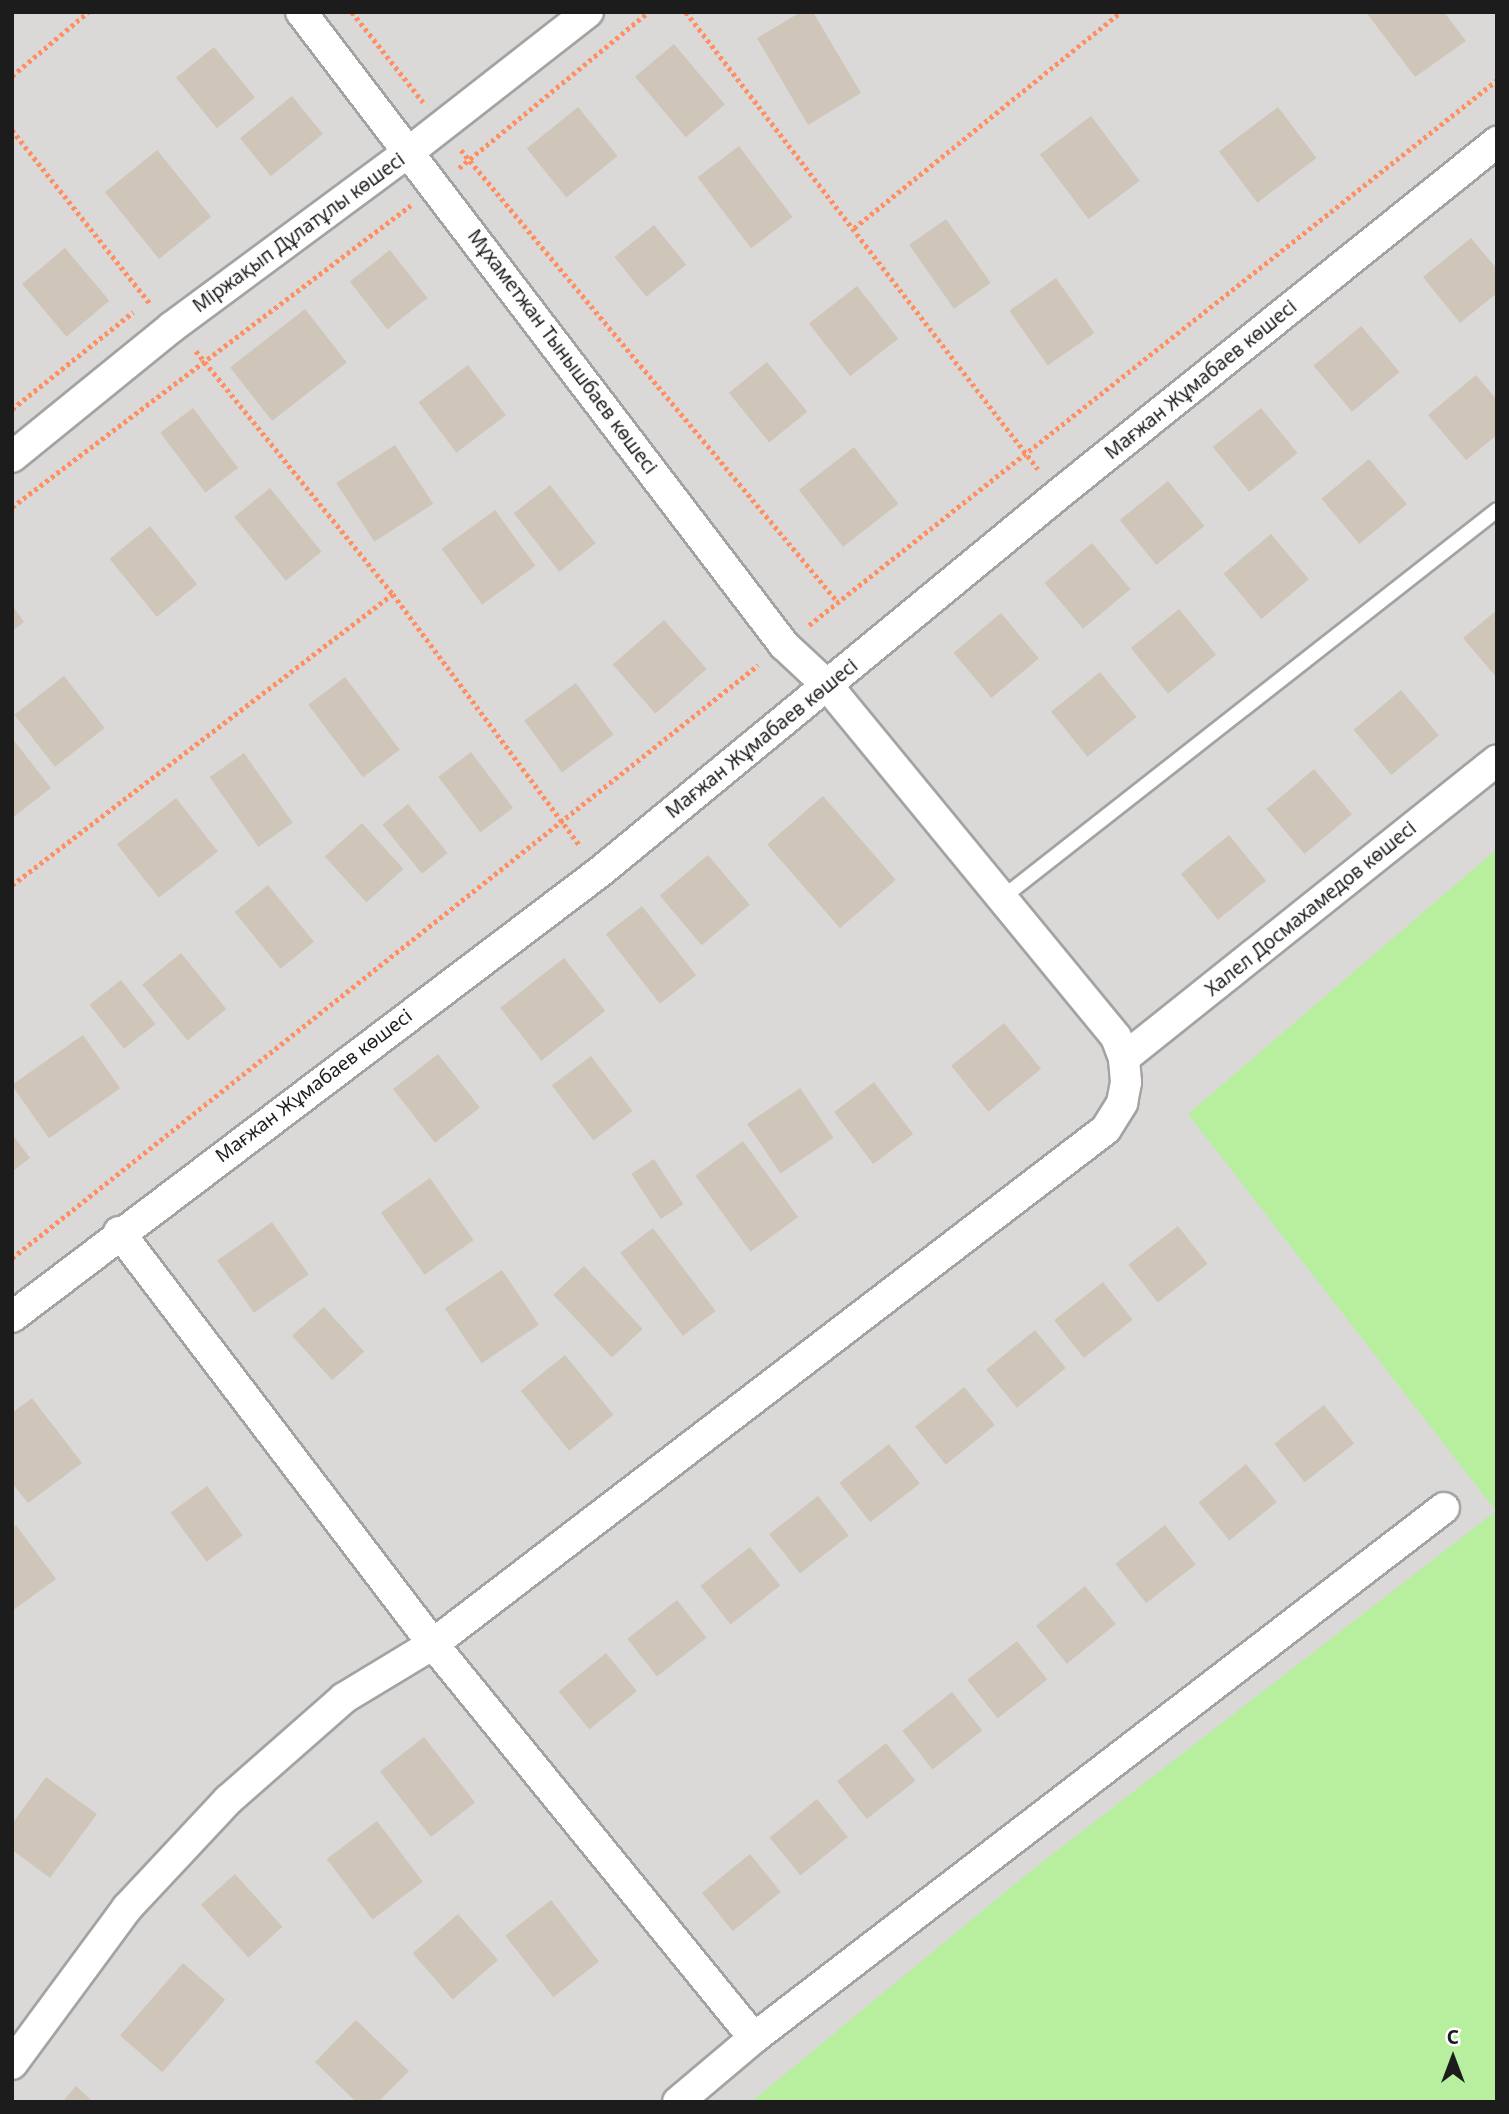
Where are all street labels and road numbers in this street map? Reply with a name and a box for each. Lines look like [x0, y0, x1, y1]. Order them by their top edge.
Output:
street label: Міржақып Дұлатұлы көшесі [189, 148, 409, 318]
street label: Мұхаметжан Тынышбаев көшесі [463, 225, 661, 479]
street label: Мағжан Жұмабаев көшесі [1100, 296, 1302, 464]
street label: Мағжан Жұмабаев көшесі [661, 655, 863, 823]
street label: Халел Досмахамедов көшесі [1201, 817, 1421, 1001]
street label: Мағжан Жұмабаев көшесі [211, 1005, 417, 1167]

